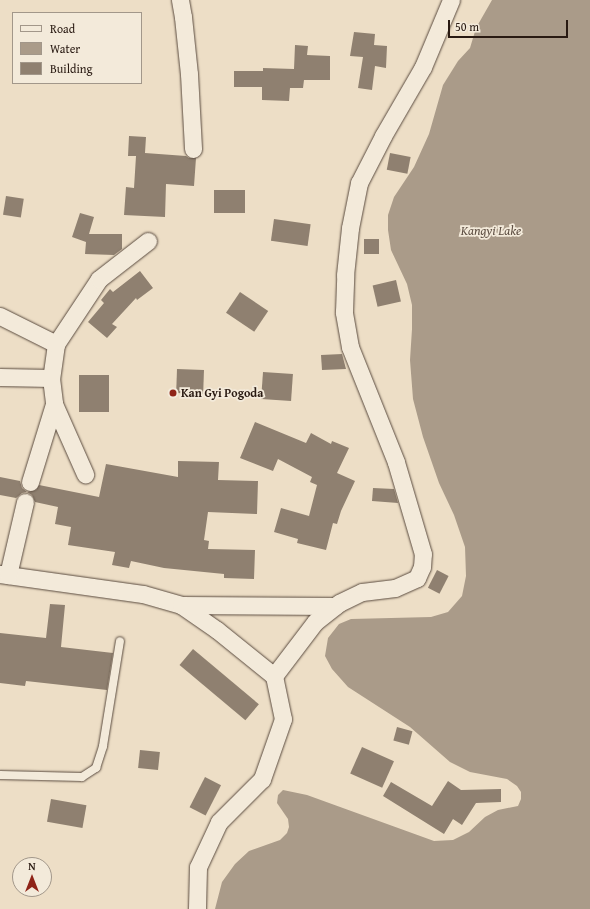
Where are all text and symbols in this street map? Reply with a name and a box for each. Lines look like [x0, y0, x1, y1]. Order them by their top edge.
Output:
legend [12, 12, 142, 84]
scale bar [450, 12, 570, 38]
text: 50 m [455, 18, 479, 35]
text: Road [50, 20, 75, 37]
text: Water [50, 40, 80, 57]
text: Building [50, 60, 93, 77]
water label: Kangyi Lake [461, 223, 521, 239]
place label: Kan Gyi Pogoda [181, 386, 263, 400]
marker: Kan Gyi Pogoda [168, 388, 178, 398]
north arrow [12, 857, 52, 897]
text: N [28, 858, 36, 874]

